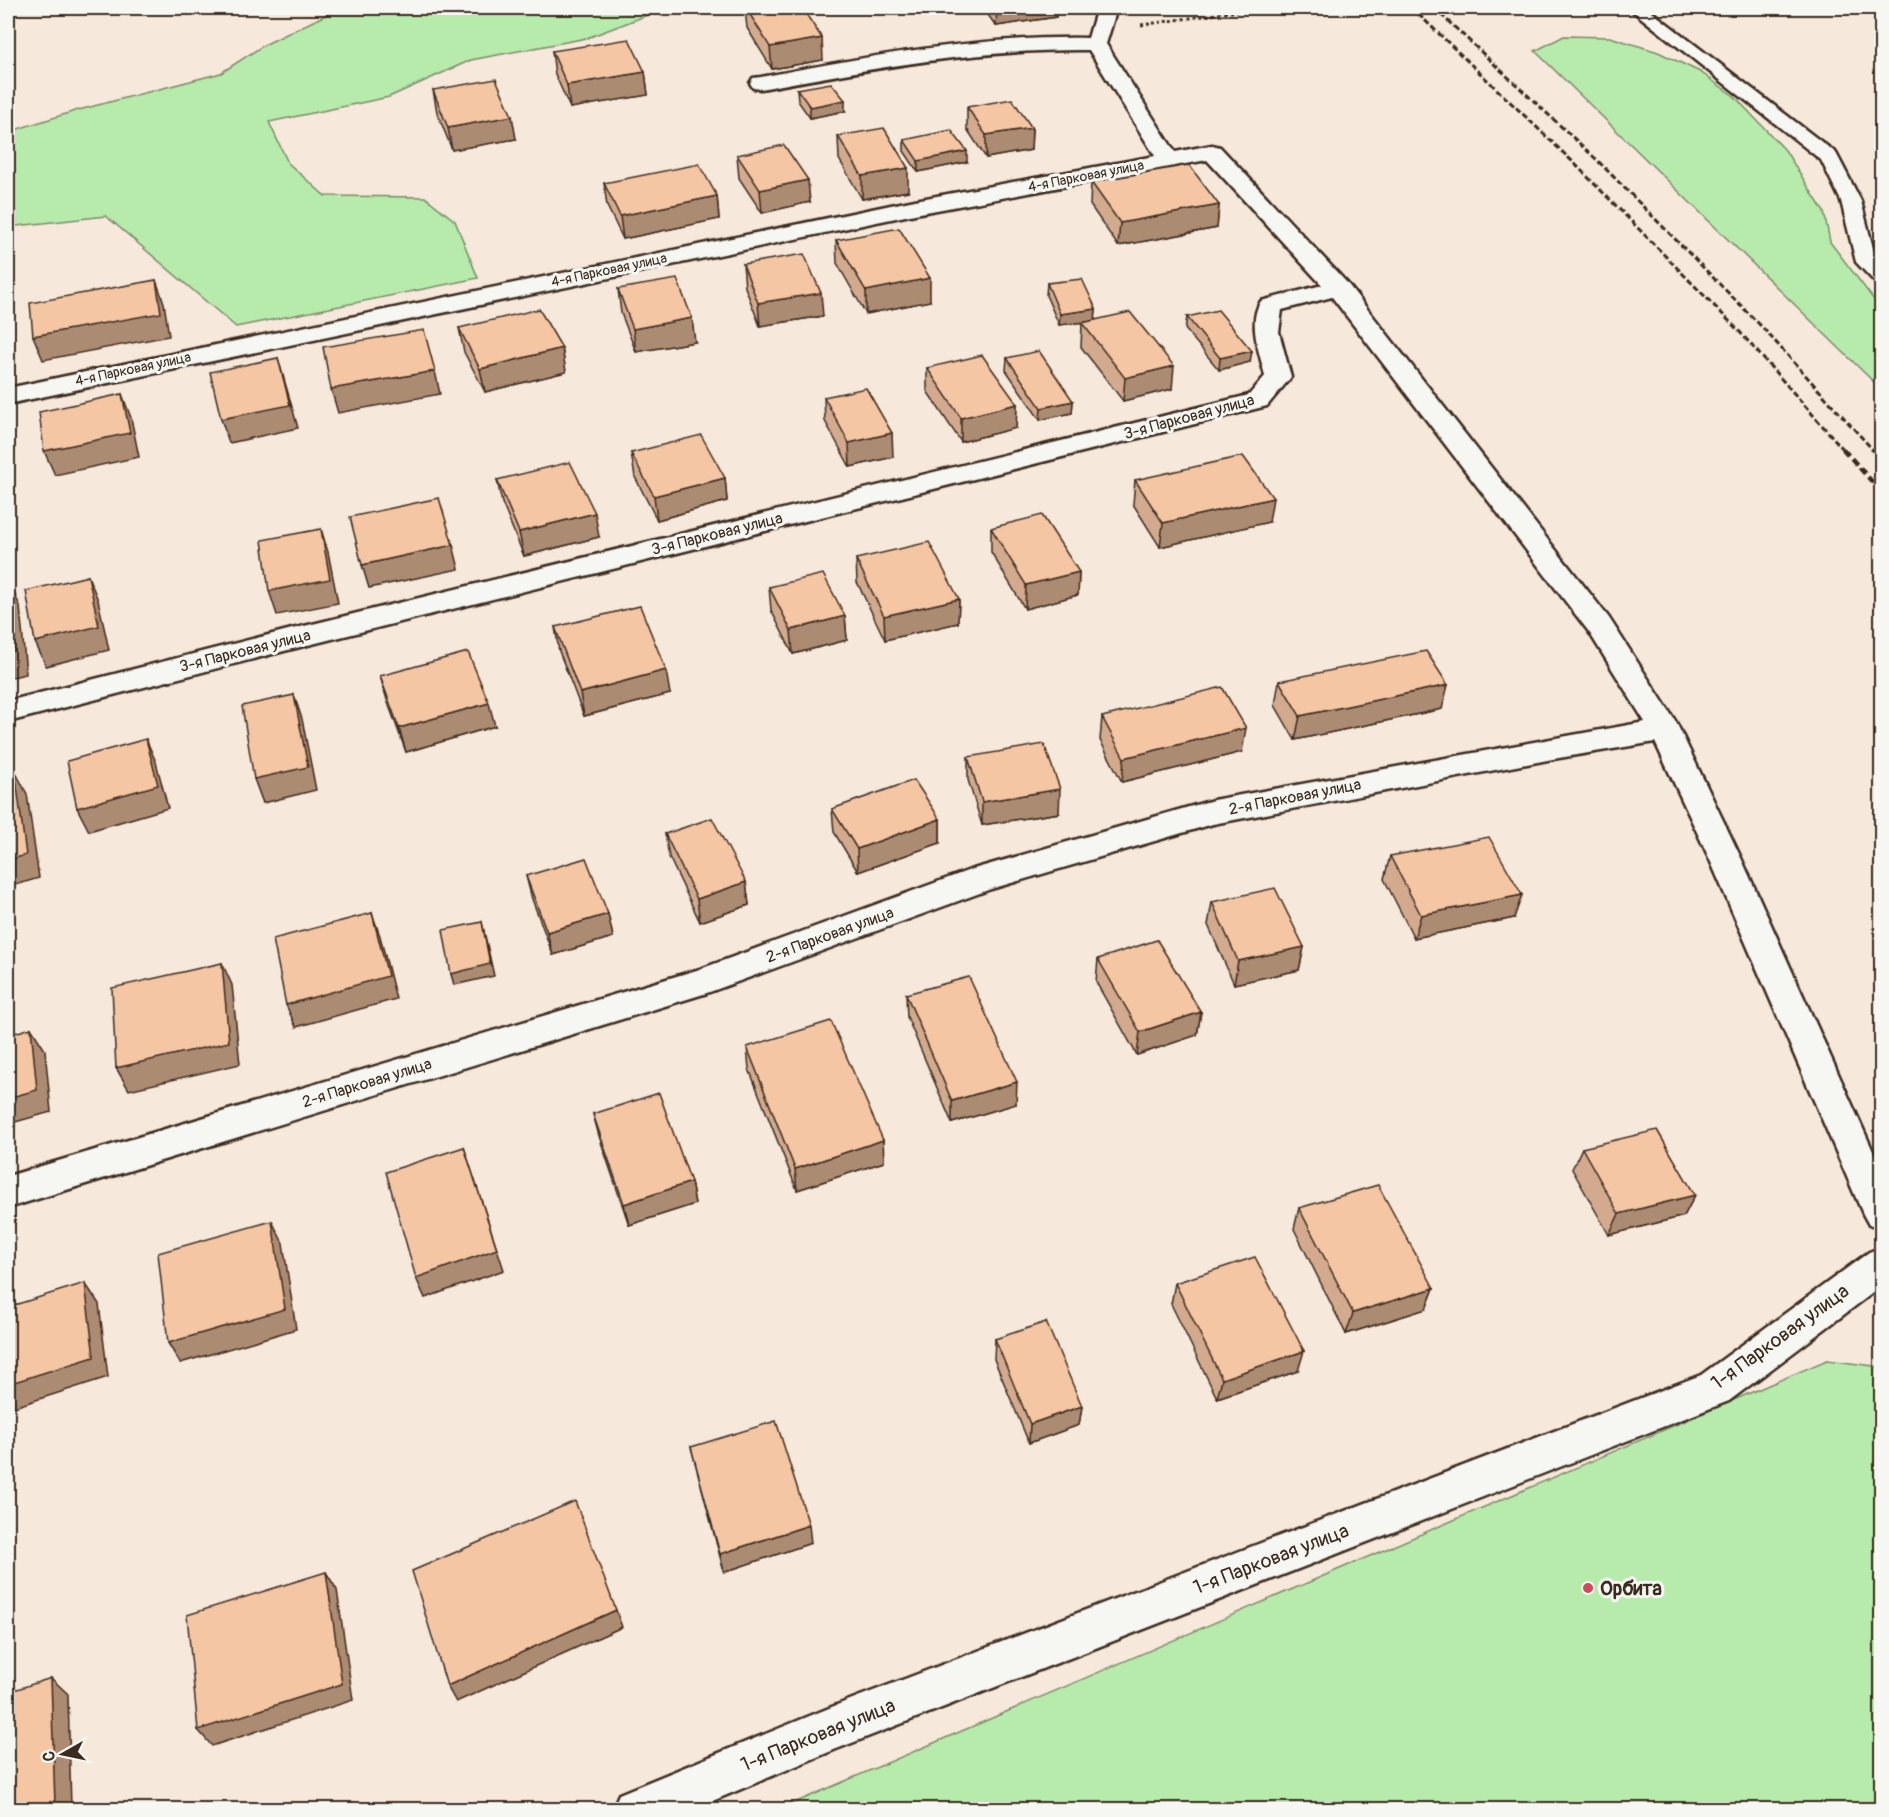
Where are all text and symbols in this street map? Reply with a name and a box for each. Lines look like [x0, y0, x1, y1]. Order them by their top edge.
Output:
street label: 4-я Парковая улица [1027, 156, 1145, 196]
street label: 4-я Парковая улица [550, 249, 668, 291]
street label: 4-я Парковая улица [74, 348, 192, 390]
street label: 3-я Парковая улица [1122, 390, 1256, 444]
street label: 3-я Парковая улица [649, 508, 785, 560]
street label: 3-я Парковая улица [177, 625, 313, 677]
street label: 2-я Парковая улица [1227, 774, 1363, 820]
street label: 2-я Парковая улица [763, 903, 897, 967]
street label: 2-я Парковая улица [300, 1054, 434, 1112]
street label: 1-я Парковая улица [1706, 1279, 1854, 1395]
street label: 1-я Парковая улица [1190, 1518, 1352, 1600]
place label: Орбита [1600, 1576, 1662, 1601]
marker: Орбита [1581, 1581, 1595, 1595]
street label: 1-я Парковая улица [737, 1693, 899, 1777]
north arrow [33, 1724, 93, 1784]
text: С [39, 1750, 60, 1763]

